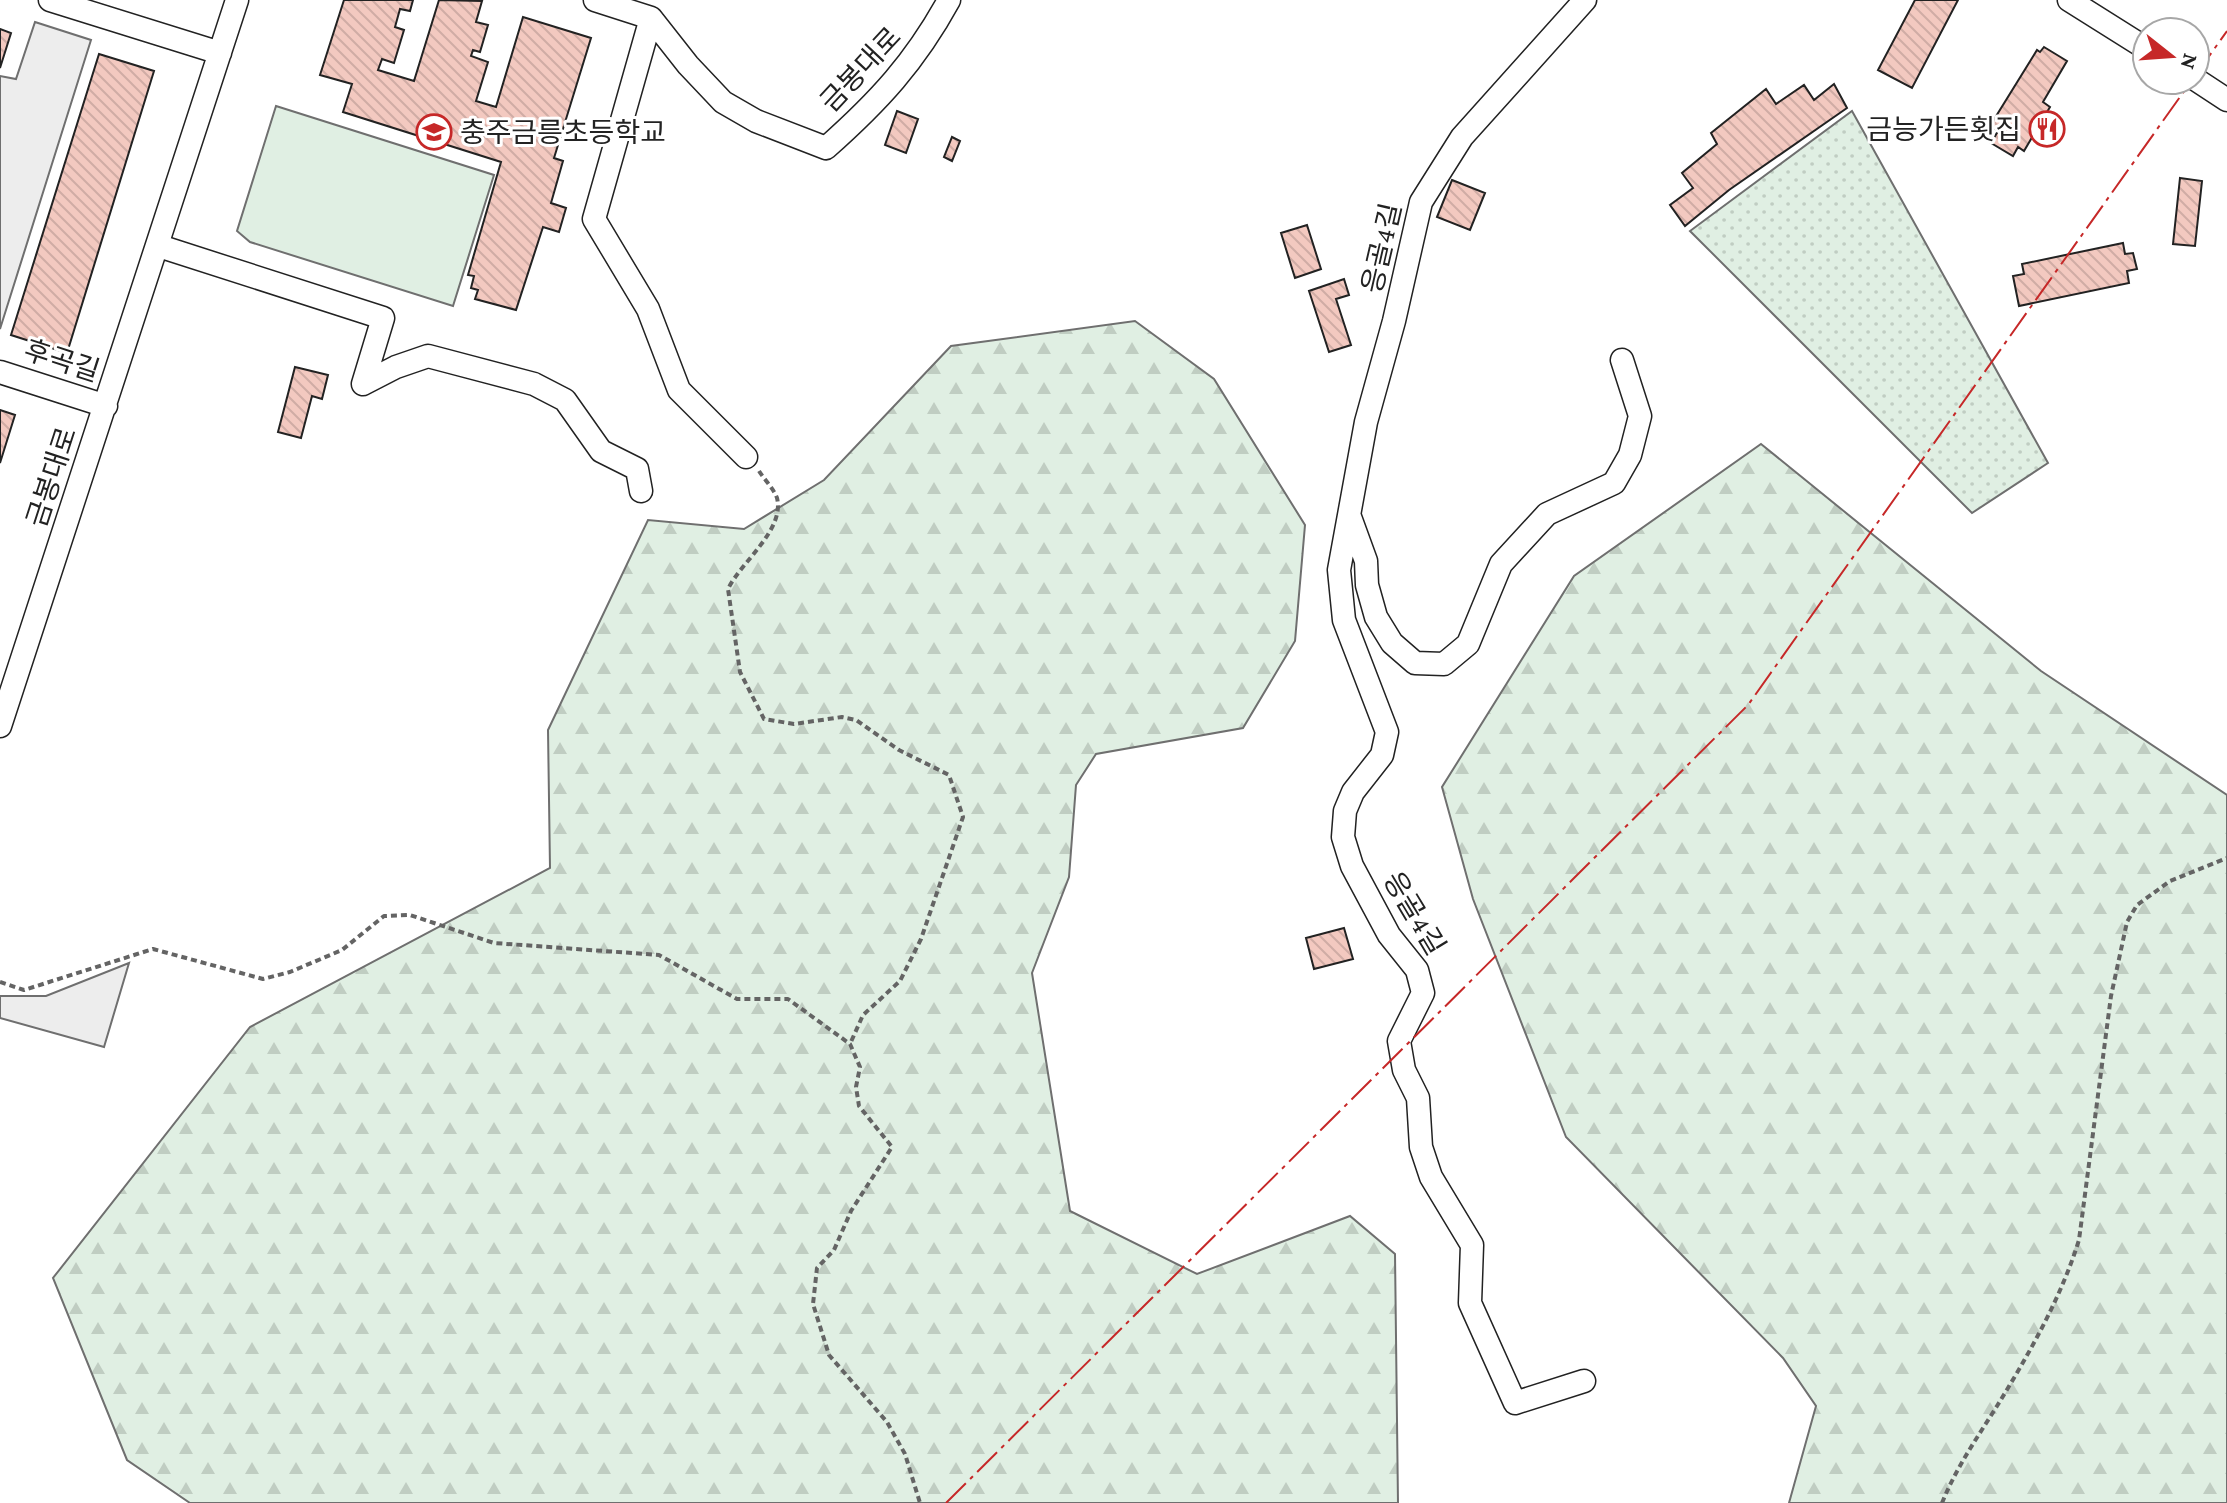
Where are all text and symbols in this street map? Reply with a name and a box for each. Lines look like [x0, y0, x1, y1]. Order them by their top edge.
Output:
north arrow [2131, 16, 2211, 96]
street label: 금봉대로 [814, 21, 907, 118]
text: N [2176, 51, 2204, 73]
restaurant icon: 금능가든횟집 [2028, 110, 2066, 148]
school or university icon: 충주금릉초등학교 [415, 113, 453, 151]
place label: 금능가든횟집 [1866, 114, 2021, 145]
place label: 충주금릉초등학교 [460, 117, 666, 148]
street label: 응골4길 [1356, 200, 1407, 296]
street label: 후곡길 [20, 334, 103, 387]
street label: 금봉대로 [21, 423, 82, 531]
street label: 응골4길 [1378, 866, 1451, 960]

